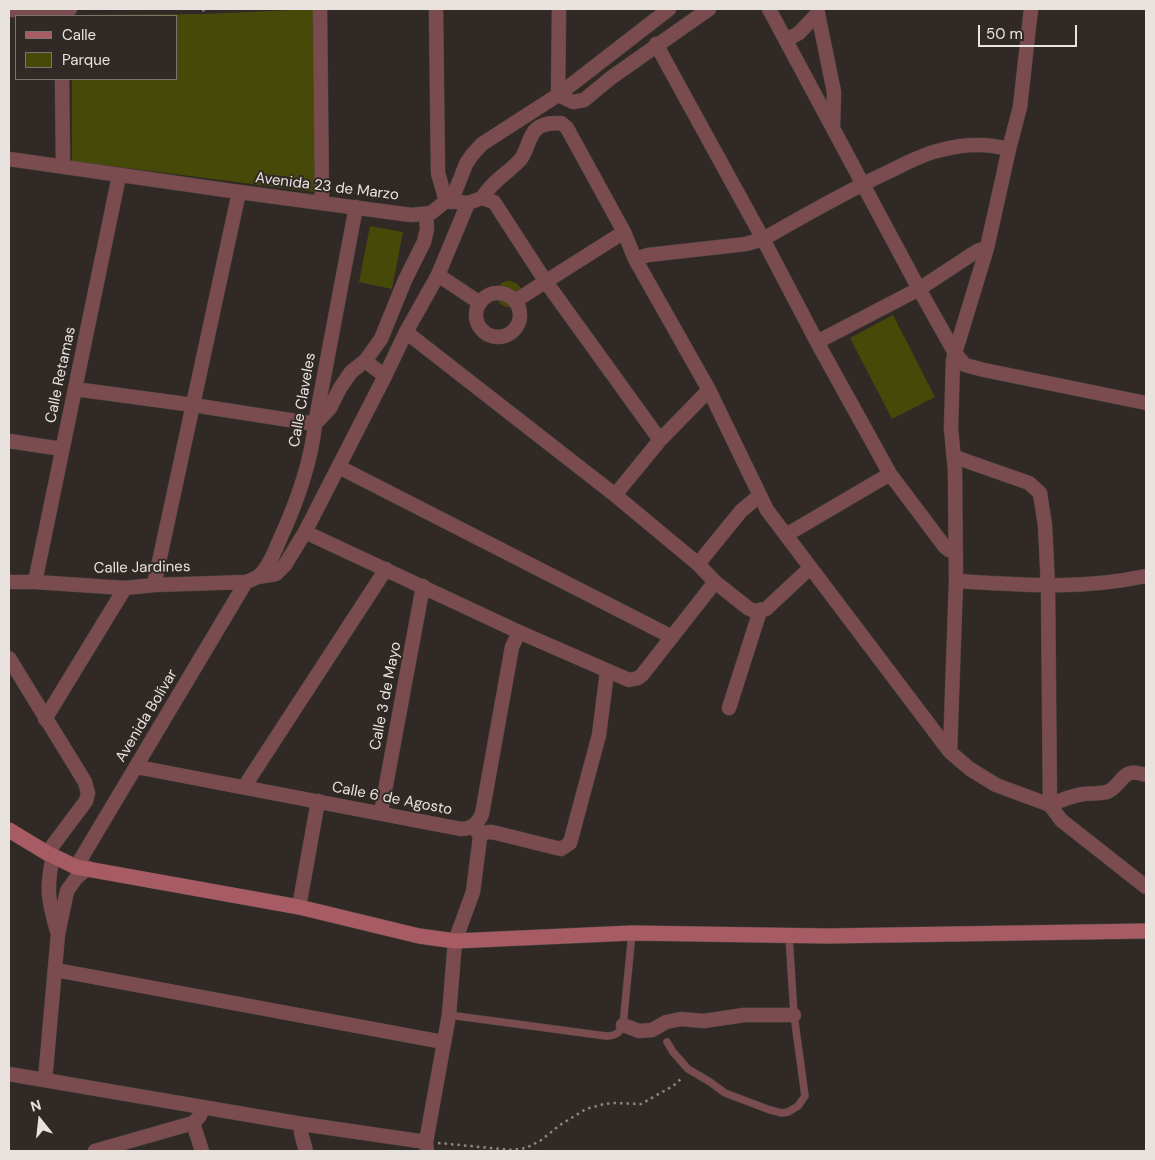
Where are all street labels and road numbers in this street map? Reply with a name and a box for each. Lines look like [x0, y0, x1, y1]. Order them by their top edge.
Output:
street label: Avenida 23 de Marzo [254, 169, 400, 205]
street label: Calle Retamas [42, 325, 80, 425]
street label: Calle Claveles [286, 351, 320, 449]
street label: Calle Jardines [93, 558, 191, 578]
street label: Calle 3 de Mayo [367, 640, 405, 752]
street label: Avenida Bolívar [112, 666, 182, 766]
street label: Calle 6 de Agosto [330, 779, 454, 819]

